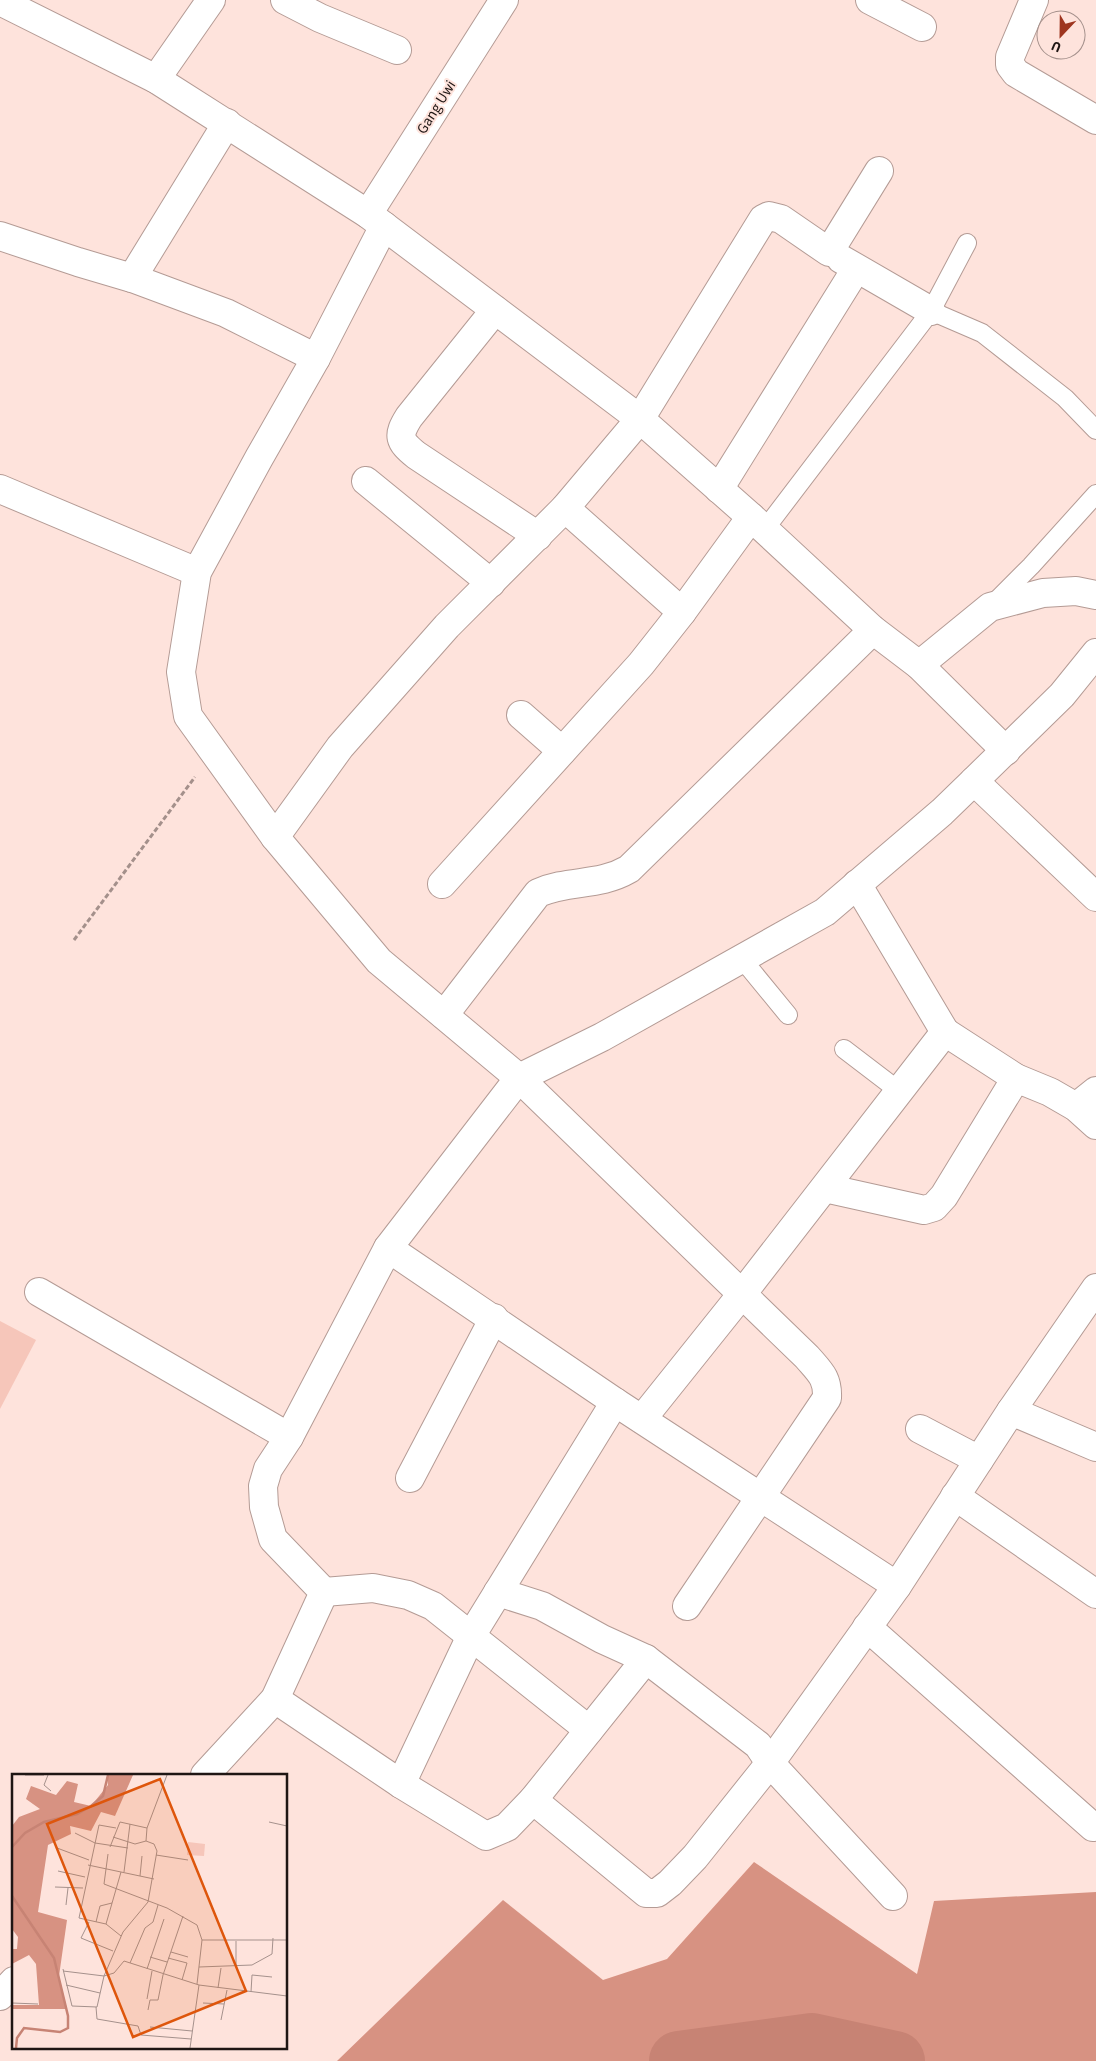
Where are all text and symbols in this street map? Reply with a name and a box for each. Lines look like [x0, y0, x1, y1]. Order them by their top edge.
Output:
north arrow [1036, 10, 1086, 60]
text: U [1048, 35, 1065, 57]
street label: Gang Uwi [412, 76, 461, 138]
inset map [12, 1774, 288, 2048]

